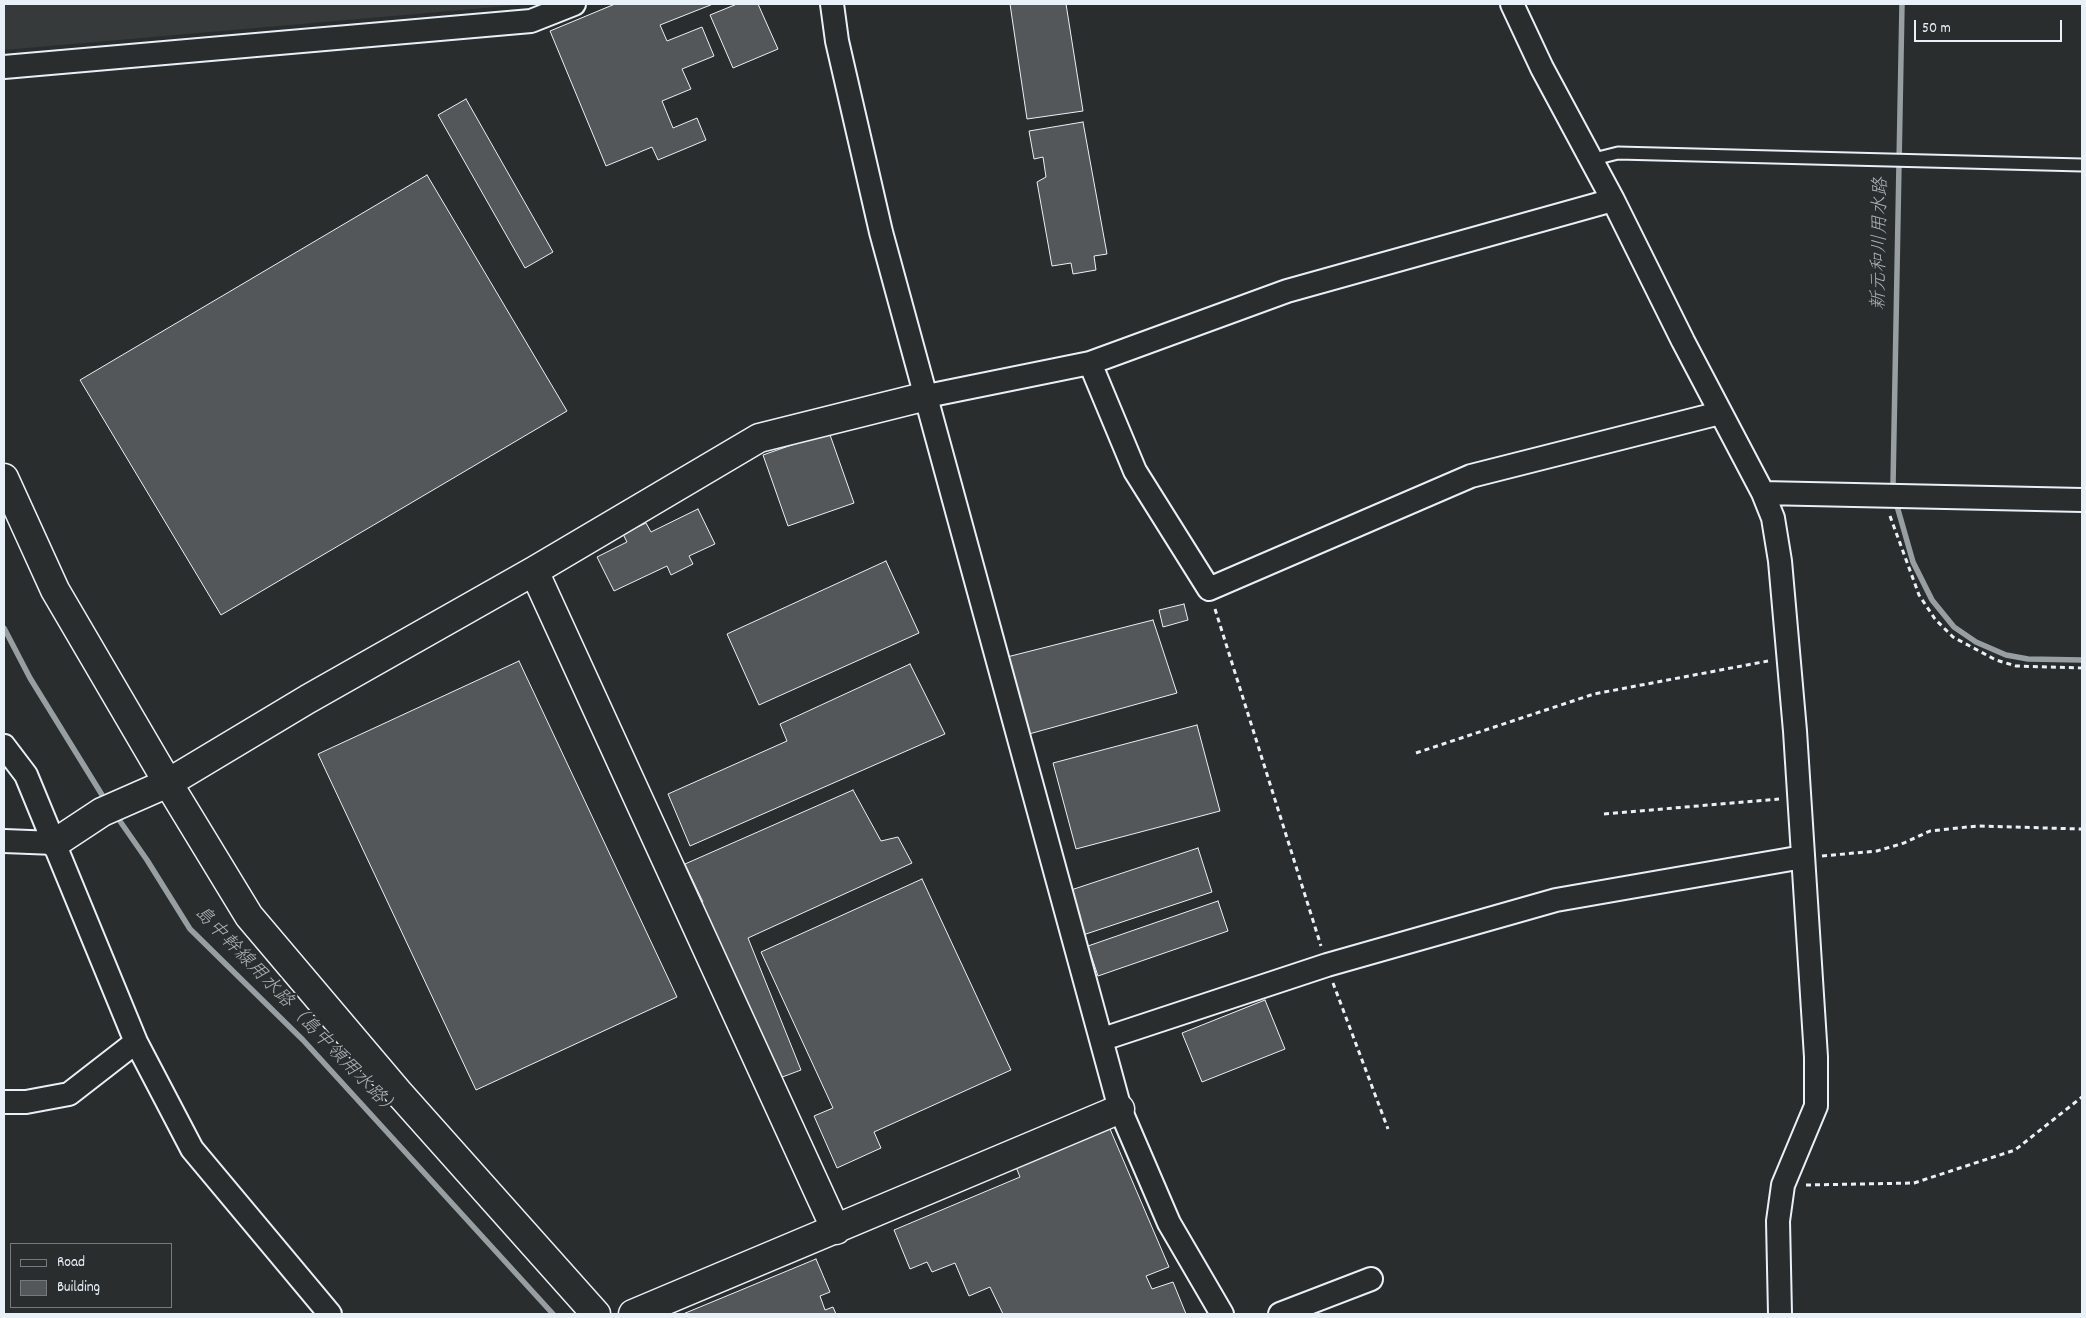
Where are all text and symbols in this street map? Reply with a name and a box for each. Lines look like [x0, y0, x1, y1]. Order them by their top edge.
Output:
scale bar [1916, 10, 2064, 42]
text: 50 m [1922, 18, 1951, 40]
water label: 新元和川用水路 [1869, 177, 1895, 311]
water label: 島中幹線用水路（島中領用水路） [188, 903, 402, 1123]
legend [10, 1243, 172, 1308]
text: Road [57, 1252, 85, 1274]
text: Building [57, 1277, 100, 1299]

